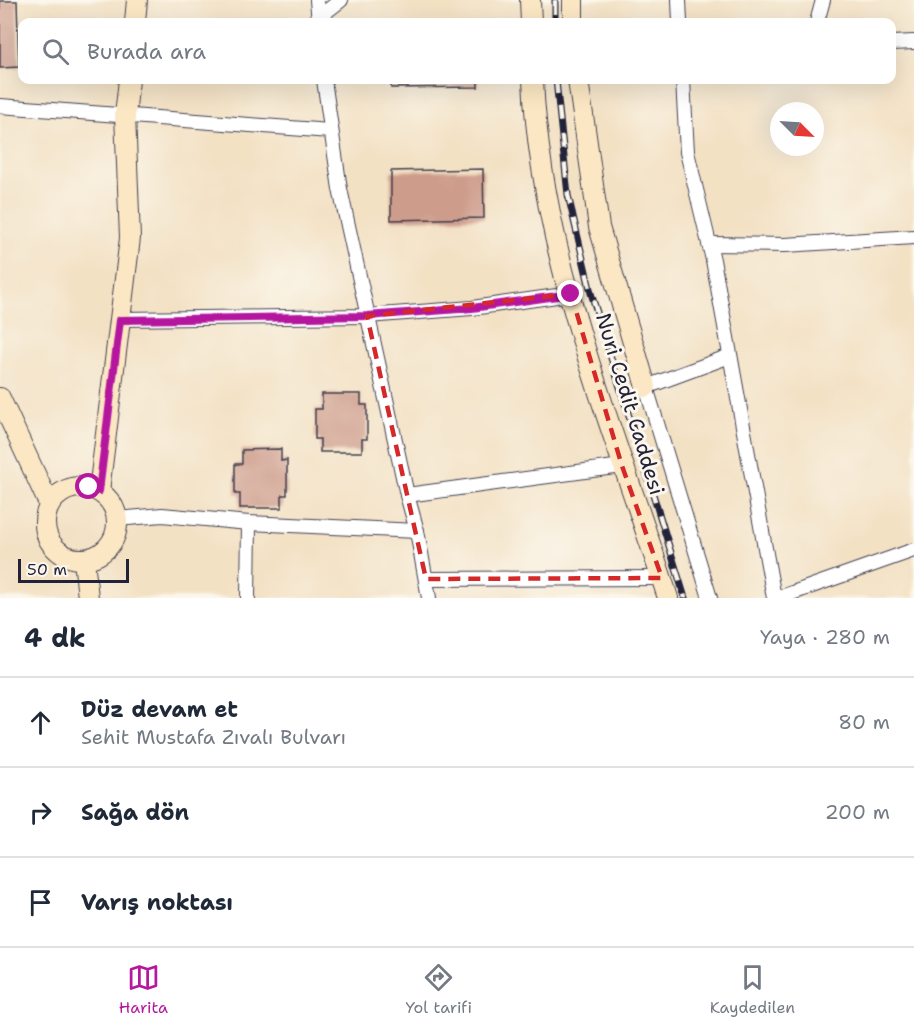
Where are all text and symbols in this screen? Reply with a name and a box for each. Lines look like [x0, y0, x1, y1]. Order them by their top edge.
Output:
search box [18, 18, 896, 84]
icon: search [39, 35, 72, 68]
text: Burada ara [87, 37, 206, 66]
north arrow [770, 102, 824, 156]
route end [557, 280, 583, 306]
street label: Nuri Cedit Caddesi [589, 310, 671, 498]
route start [75, 473, 101, 499]
scale bar [18, 556, 129, 584]
text: 50 m [27, 559, 67, 580]
text: 4 dk [24, 620, 86, 655]
text: Yaya · 280 m [760, 624, 890, 650]
text: Düz devam et [81, 695, 238, 724]
icon: ahead [24, 706, 57, 739]
text: 80 m [838, 709, 890, 735]
text: Sehit Mustafa Zıvalı Bulvarı [81, 724, 346, 750]
icon: right [24, 796, 57, 829]
text: Sağa dön [81, 798, 189, 827]
text: 200 m [825, 799, 890, 825]
icon: arrive [24, 886, 57, 919]
text: Varış noktası [81, 888, 233, 917]
tab: Harita [119, 961, 168, 1018]
tab: Yol tarifi [406, 961, 472, 1018]
tab: Kaydedilen [710, 961, 795, 1018]

